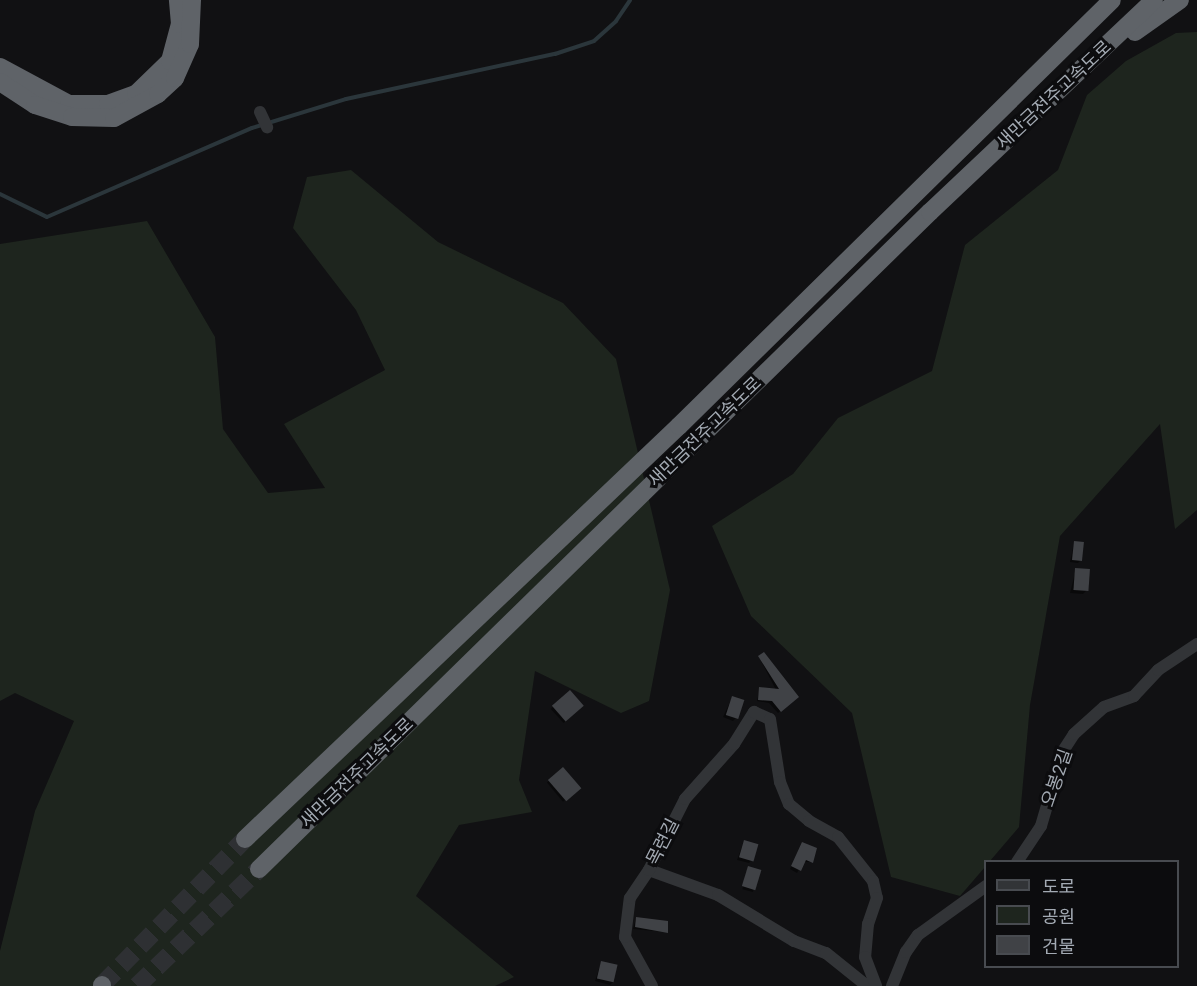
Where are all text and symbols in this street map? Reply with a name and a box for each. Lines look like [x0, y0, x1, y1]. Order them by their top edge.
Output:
street label: 새만금전주고속도로 [992, 36, 1116, 154]
street label: 새만금전주고속도로 [644, 372, 766, 492]
street label: 새만금전주고속도로 [296, 713, 418, 833]
street label: 오봉2길 [1037, 746, 1077, 810]
street label: 목련길 [642, 815, 684, 869]
legend [984, 860, 1179, 968]
text: 도로 [1042, 876, 1075, 897]
text: 공원 [1042, 906, 1075, 927]
text: 건물 [1042, 936, 1075, 957]

